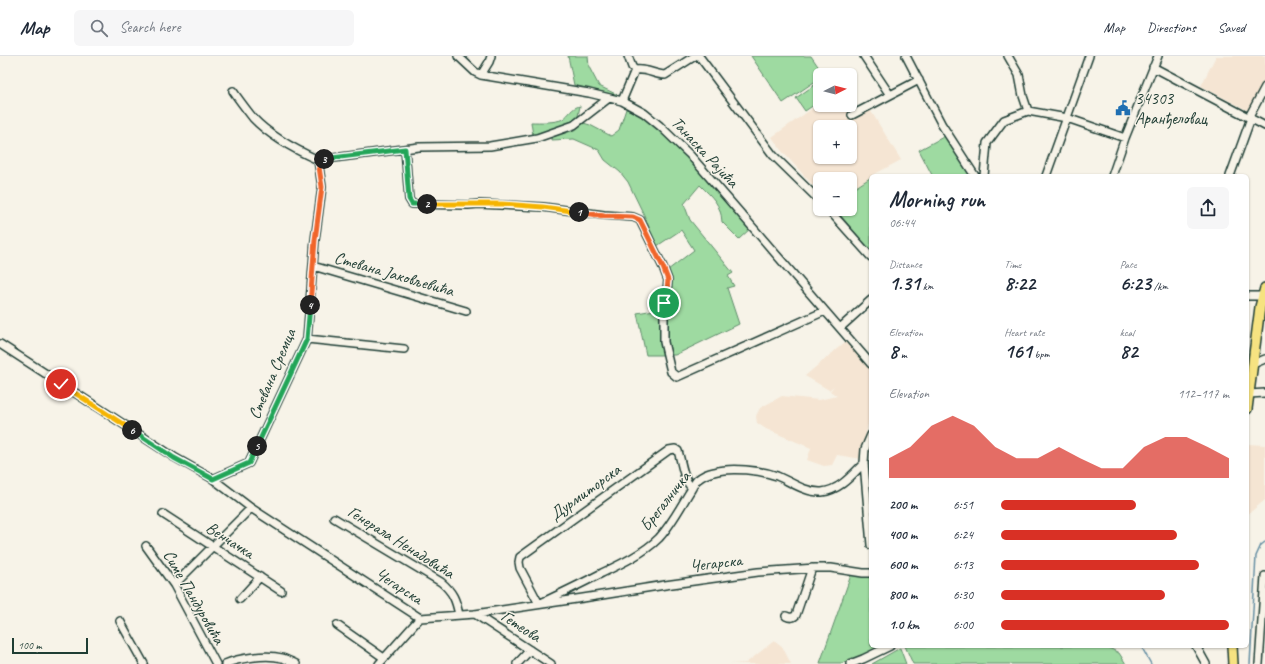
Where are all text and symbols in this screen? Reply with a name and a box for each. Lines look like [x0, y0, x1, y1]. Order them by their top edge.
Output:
search box [74, 10, 354, 46]
text: Map [20, 16, 50, 40]
icon: search [88, 17, 110, 39]
text: Search here [120, 18, 181, 37]
text: Map [1104, 19, 1125, 36]
text: Directions [1147, 19, 1196, 36]
text: Saved [1218, 19, 1245, 36]
north arrow [813, 68, 857, 112]
map controls [813, 68, 857, 216]
place label: 34303 Аранђеловац [1135, 88, 1208, 129]
public building icon: 34303 Аранђеловац [1114, 99, 1132, 117]
street label: Танаска Рајића [667, 112, 744, 193]
button: + [813, 120, 857, 164]
pin: 3 [314, 149, 334, 169]
text: 3 [322, 152, 326, 166]
button: − [813, 172, 857, 216]
text: Morning run [889, 186, 985, 214]
button: share [1187, 187, 1229, 229]
pin: 2 [417, 194, 437, 214]
text: 2 [425, 197, 429, 211]
pin: 1 [569, 202, 589, 222]
text: 1 [577, 205, 581, 219]
text: 06:44 [889, 215, 915, 231]
street label: Стевана Јаковљевића [332, 247, 458, 302]
text: Distance [889, 257, 922, 271]
text: Time [1004, 257, 1021, 271]
text: Pace [1120, 257, 1137, 271]
text: 1.31 [889, 271, 920, 296]
text: 8:22 [1004, 271, 1035, 296]
text: 6:23 [1120, 271, 1151, 296]
text: km [920, 279, 933, 293]
text: /km [1151, 279, 1168, 293]
pin [647, 286, 681, 320]
icon: arrive [653, 292, 675, 314]
pin: 4 [300, 295, 320, 315]
text: 4 [308, 298, 312, 312]
street label: Стевана Сремца [244, 325, 301, 422]
text: Elevation [889, 325, 923, 339]
text: Heart rate [1004, 325, 1044, 339]
text: kcal [1120, 325, 1134, 339]
text: 8 [889, 339, 898, 364]
text: 161 [1004, 339, 1032, 364]
text: 82 [1120, 339, 1138, 364]
text: m [898, 347, 907, 361]
text: bpm [1032, 347, 1050, 361]
pin [44, 367, 78, 401]
icon: check [50, 373, 72, 395]
text: Elevation [889, 386, 929, 402]
text: 112–117 m [1178, 386, 1229, 402]
pin: 6 [122, 420, 142, 440]
text: 6 [129, 423, 135, 437]
pin: 5 [247, 436, 267, 456]
text: 5 [255, 439, 259, 453]
street label: Дурмиторска [545, 458, 626, 525]
street label: Брегалничка [635, 466, 696, 535]
text: 200 m [889, 497, 917, 513]
text: 6:51 [953, 497, 973, 513]
street label: Генерала Ненадовића [344, 501, 460, 584]
street label: Венчачка [202, 517, 260, 564]
text: 400 m [889, 527, 917, 543]
text: 6:24 [953, 527, 973, 543]
street label: Симе Пандуровића [159, 546, 230, 649]
street label: Чегарска [689, 549, 745, 577]
text: 600 m [889, 557, 917, 573]
text: 6:13 [953, 557, 973, 573]
street label: Чегарска [371, 563, 428, 610]
text: 800 m [889, 587, 917, 603]
text: 6:30 [953, 587, 973, 603]
street label: Гетеова [497, 605, 546, 647]
text: 1.0 km [889, 617, 919, 633]
text: 6:00 [953, 617, 973, 633]
scale bar [12, 636, 88, 655]
text: 100 m [18, 638, 42, 652]

